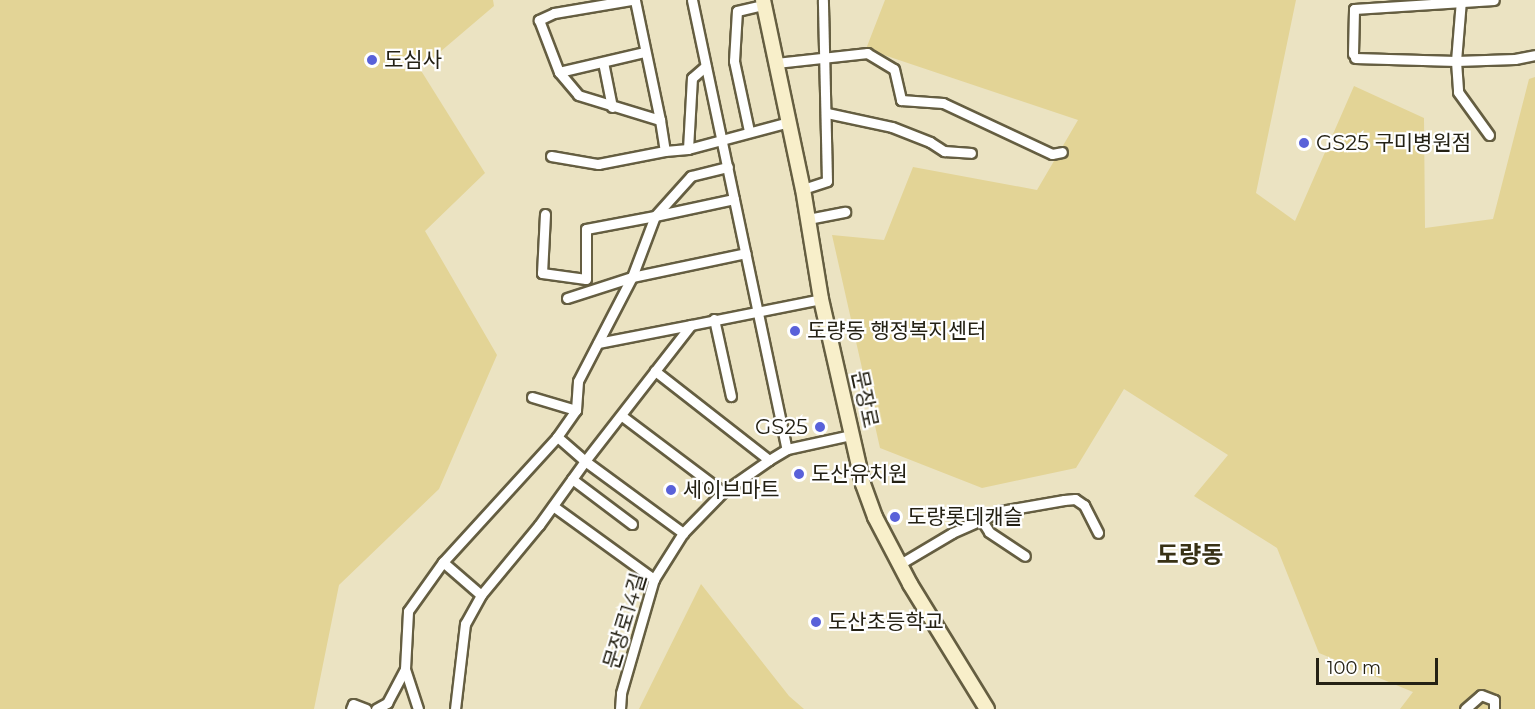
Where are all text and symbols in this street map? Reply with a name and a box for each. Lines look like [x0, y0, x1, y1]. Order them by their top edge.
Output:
place label: 도심사 [384, 47, 442, 73]
marker: 도심사 [365, 53, 379, 67]
place label: GS25 구미병원점 [1316, 130, 1471, 156]
marker: GS25 구미병원점 [1297, 136, 1311, 150]
place label: 도량동 행정복지센터 [807, 318, 986, 344]
marker: 도량동 행정복지센터 [788, 324, 802, 338]
street label: 문장로 [847, 368, 883, 430]
place label: GS25 [755, 414, 808, 440]
marker: GS25 [813, 420, 827, 434]
place label: 도산유치원 [811, 461, 908, 487]
marker: 도산유치원 [792, 467, 806, 481]
place label: 세이브마트 [683, 477, 780, 503]
marker: 세이브마트 [664, 483, 678, 497]
place label: 도량롯데캐슬 [907, 504, 1023, 530]
marker: 도량롯데캐슬 [888, 510, 902, 524]
district label: 도량동 [1157, 541, 1223, 569]
street label: 문장로14길 [599, 570, 651, 672]
place label: 도산초등학교 [828, 609, 944, 635]
marker: 도산초등학교 [809, 615, 823, 629]
scale bar [1319, 646, 1440, 684]
text: 100 m [1327, 657, 1381, 679]

